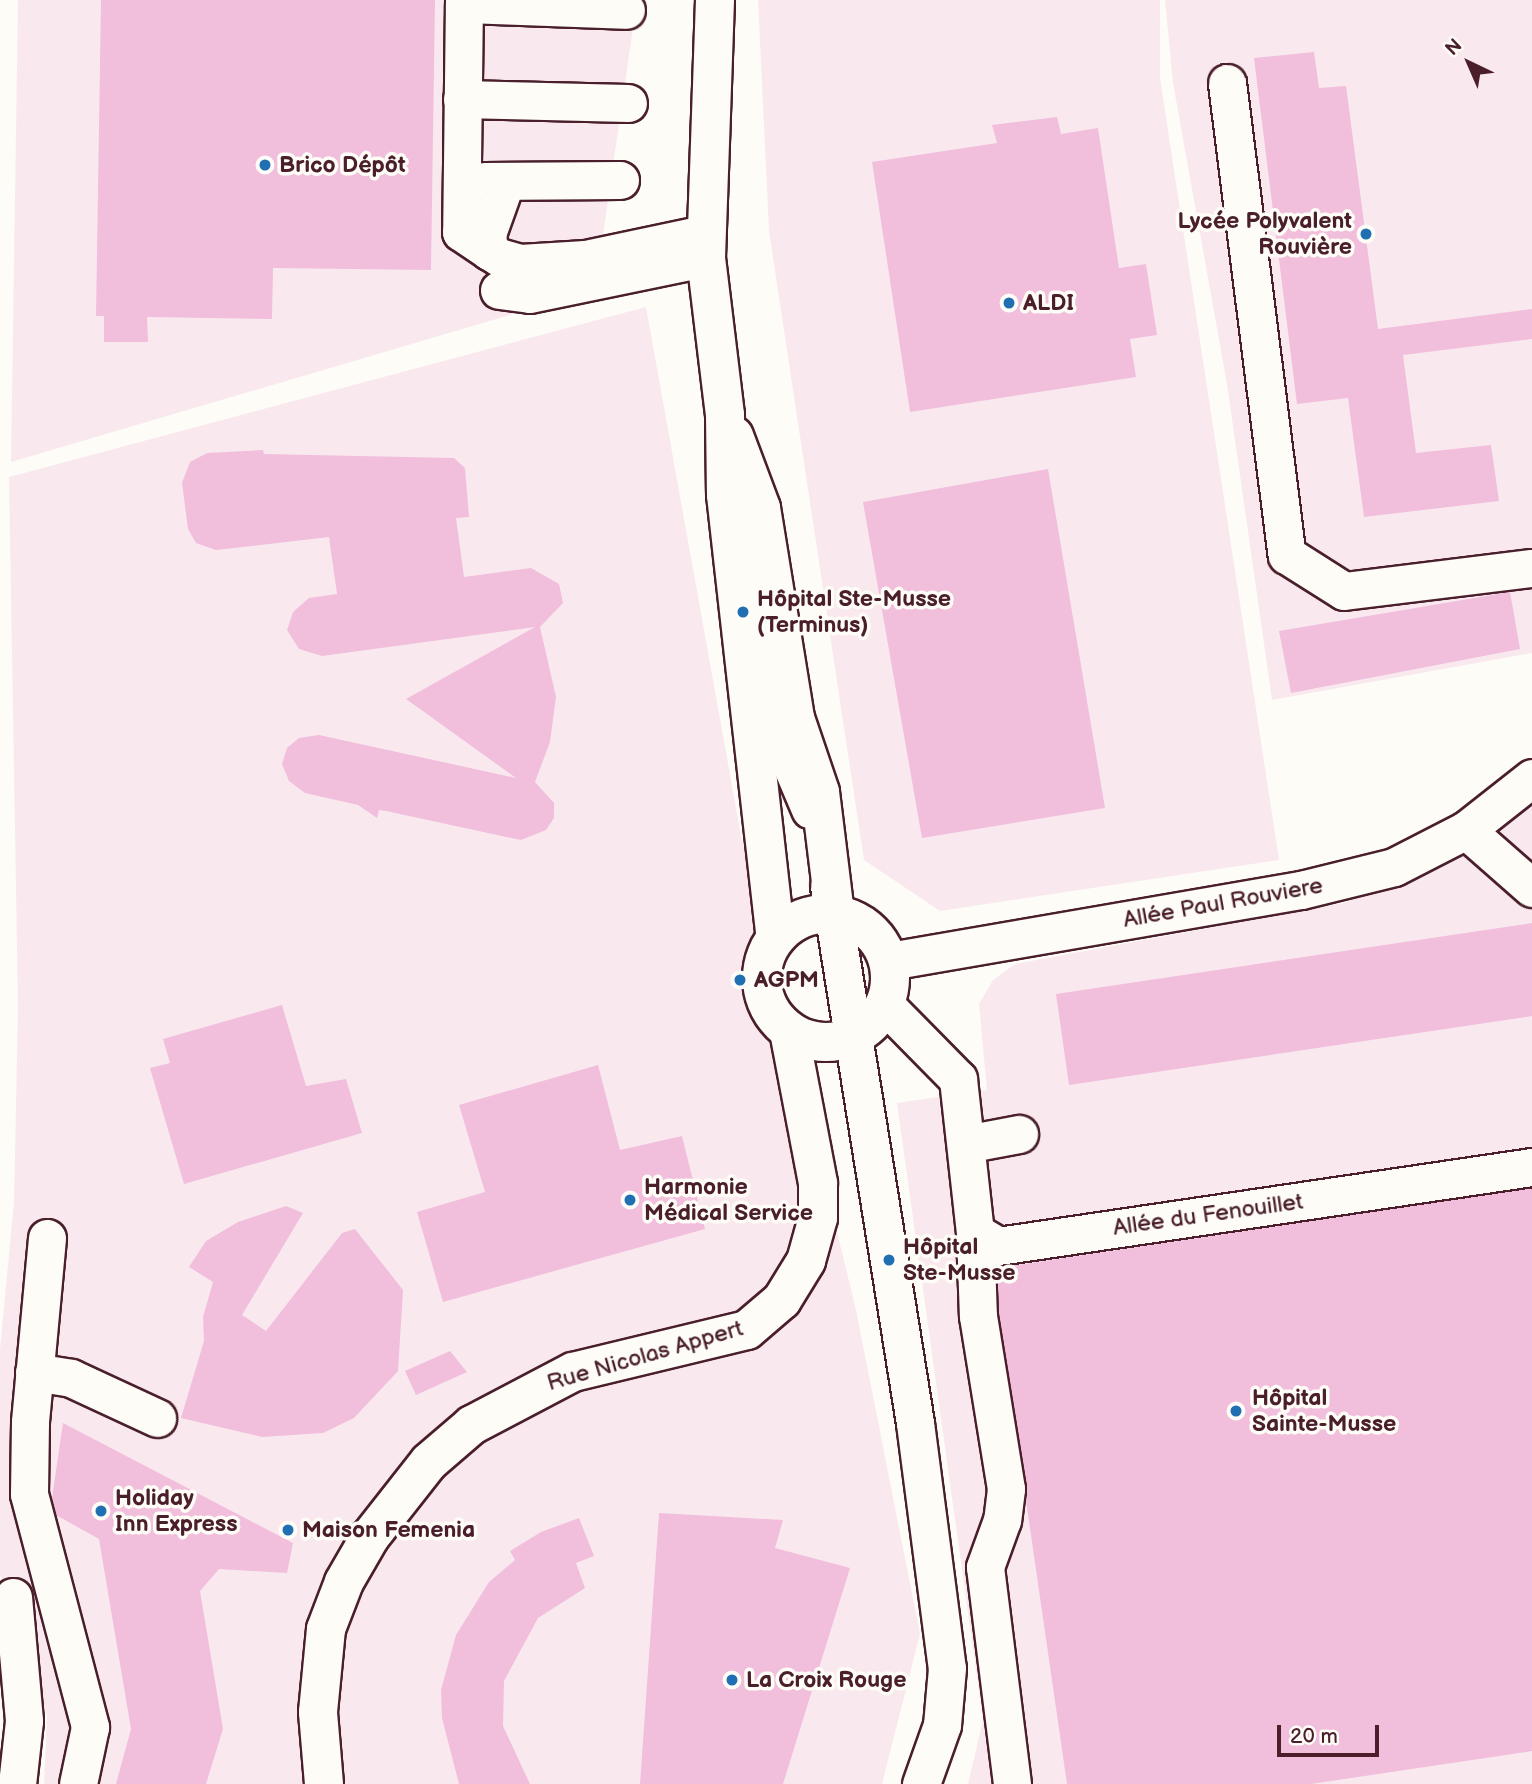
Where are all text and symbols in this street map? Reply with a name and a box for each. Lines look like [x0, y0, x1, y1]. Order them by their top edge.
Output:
north arrow [1434, 28, 1504, 98]
text: N [1441, 34, 1467, 61]
place label: Brico Dépôt [279, 151, 406, 179]
marker: Brico Dépôt [257, 157, 273, 173]
place label: Lycée Polyvalent Rouvière [1177, 207, 1352, 261]
marker: Lycée Polyvalent Rouvière [1358, 226, 1374, 242]
place label: ALDI [1023, 289, 1074, 317]
marker: ALDI [1001, 295, 1017, 311]
place label: Hôpital Ste-Musse (Terminus) [757, 585, 951, 639]
marker: Hôpital Ste-Musse (Terminus) [735, 604, 751, 620]
street label: Allée Paul Rouviere [1121, 872, 1325, 934]
place label: AGPM [754, 966, 819, 994]
marker: AGPM [732, 972, 748, 988]
place label: Harmonie Médical Service [644, 1173, 813, 1227]
street label: Allée du Fenouillet [1111, 1188, 1305, 1242]
marker: Harmonie Médical Service [622, 1192, 638, 1208]
place label: Hôpital Ste-Musse [903, 1233, 1016, 1287]
marker: Hôpital Ste-Musse [881, 1252, 897, 1268]
street label: Rue Nicolas Appert [544, 1315, 746, 1397]
place label: Hôpital Sainte-Musse [1252, 1384, 1396, 1438]
marker: Hôpital Sainte-Musse [1226, 1401, 1246, 1421]
place label: Holiday Inn Express [115, 1484, 237, 1538]
marker: Holiday Inn Express [93, 1503, 109, 1519]
place label: Maison Femenia [302, 1516, 475, 1544]
marker: Maison Femenia [280, 1522, 296, 1538]
place label: La Croix Rouge [746, 1666, 906, 1694]
marker: La Croix Rouge [724, 1672, 740, 1688]
scale bar [1280, 1710, 1382, 1754]
text: 20 m [1290, 1724, 1338, 1749]

